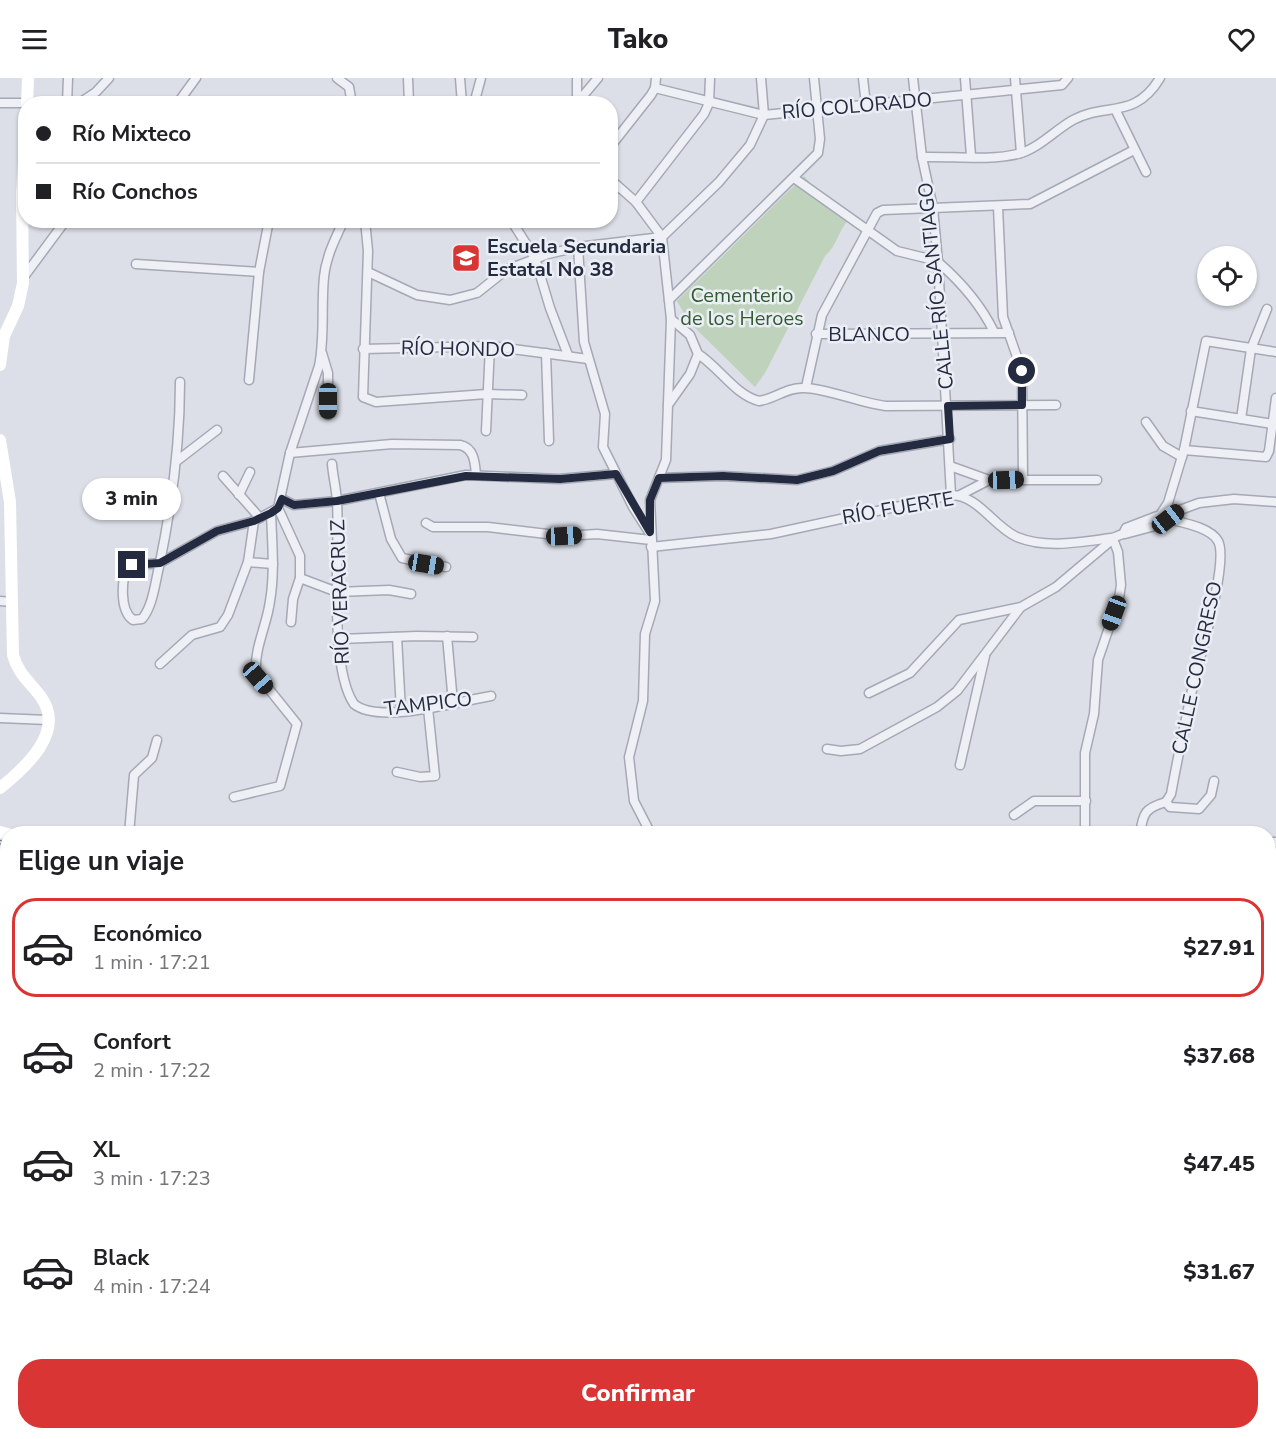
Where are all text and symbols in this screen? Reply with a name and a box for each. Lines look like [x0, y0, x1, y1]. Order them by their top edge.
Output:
text: Tako [608, 21, 668, 58]
icon: menu [18, 23, 51, 56]
icon: heart [1225, 23, 1258, 56]
street label: RÍO COLORADO [781, 86, 933, 126]
text: Río Mixteco [72, 119, 191, 149]
text: Río Conchos [72, 177, 198, 207]
street label: CALLE RÍO SANTIAGO [912, 181, 960, 391]
place label: Escuela Secundaria Estatal No 38 [487, 233, 666, 283]
school or university icon: Escuela Secundaria Estatal No 38 [450, 242, 482, 274]
map controls [1197, 246, 1257, 306]
button: locate [1197, 246, 1257, 306]
park label: Cementerio de los Heroes [680, 282, 804, 332]
street label: BLANCO [828, 321, 910, 348]
street label: RÍO HONDO [401, 335, 515, 363]
route start [1008, 357, 1035, 384]
car [319, 383, 337, 419]
car [988, 470, 1024, 490]
callout: 3 min [82, 478, 182, 520]
text: 3 min [105, 485, 158, 512]
street label: RÍO FUERTE [840, 485, 956, 531]
car [1148, 501, 1188, 537]
street label: RÍO VERACRUZ [324, 519, 356, 665]
car [546, 526, 582, 546]
route end [118, 551, 145, 578]
car [407, 552, 445, 576]
street label: CALLE CONGRESO [1165, 579, 1229, 757]
car [1099, 593, 1129, 633]
car [239, 659, 277, 697]
street label: TAMPICO [383, 685, 473, 723]
text: Elige un viaje [18, 843, 184, 880]
text: Económico [93, 919, 202, 949]
icon: car [21, 921, 75, 975]
text: $27.91 [1183, 933, 1255, 963]
text: 1 min · 17:21 [93, 949, 211, 976]
text: Confort [93, 1027, 171, 1057]
icon: car [21, 1029, 75, 1083]
text: $37.68 [1183, 1041, 1255, 1071]
text: 2 min · 17:22 [93, 1057, 211, 1084]
text: XL [93, 1135, 120, 1165]
icon: car [21, 1137, 75, 1191]
text: $47.45 [1183, 1149, 1255, 1179]
text: 3 min · 17:23 [93, 1165, 211, 1192]
text: Black [93, 1243, 149, 1273]
icon: car [21, 1245, 75, 1299]
text: $31.67 [1183, 1257, 1255, 1287]
text: 4 min · 17:24 [93, 1273, 211, 1300]
button: Confirmar [18, 1359, 1258, 1428]

